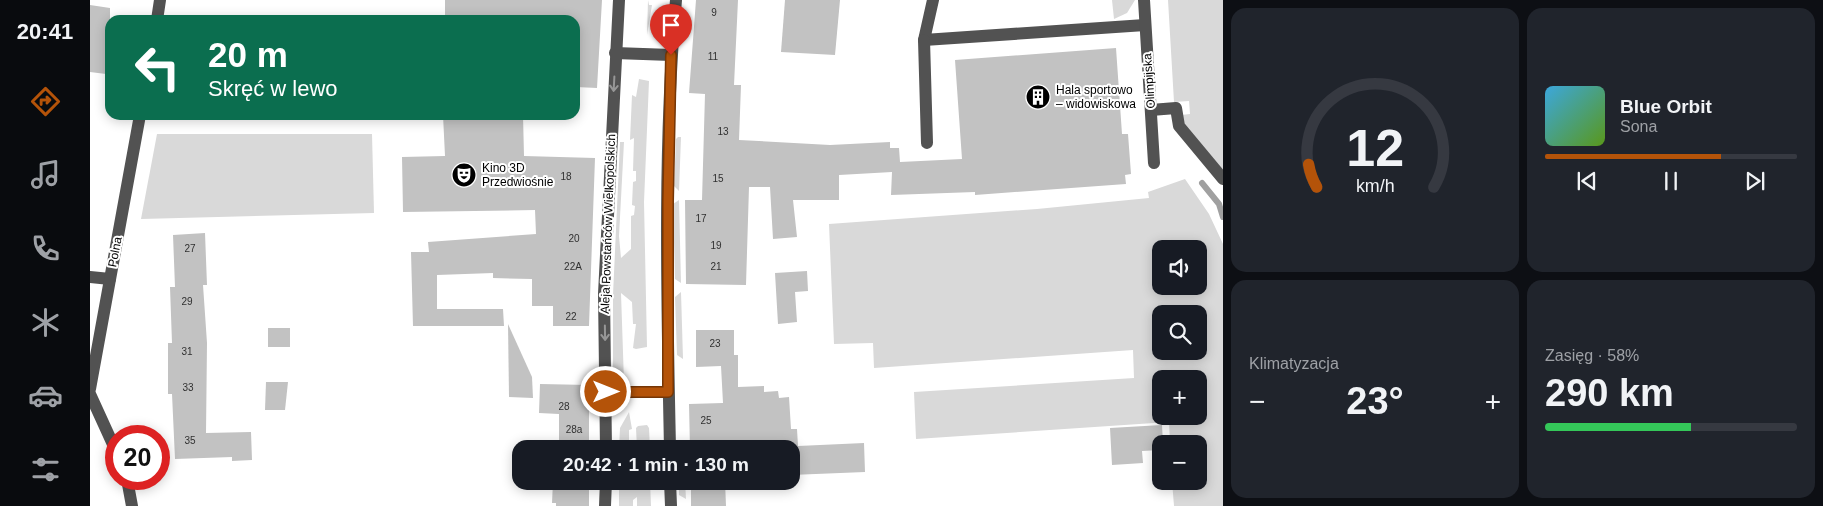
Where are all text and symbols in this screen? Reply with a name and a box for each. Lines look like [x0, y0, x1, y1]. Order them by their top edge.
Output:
pin [650, 4, 692, 55]
house number: 9 [711, 7, 717, 18]
icon: arrive [657, 11, 685, 39]
text: 20:41 [17, 19, 73, 44]
icon: left [125, 35, 190, 100]
text: 20 m [208, 35, 288, 74]
house number: 11 [708, 51, 719, 62]
street label: Olimpijska [1140, 53, 1158, 109]
one-way arrow [609, 75, 619, 91]
text: Skręć w lewo [208, 76, 338, 101]
place label: Hala sportowo – widowiskowa [1056, 83, 1136, 111]
icon: directions [28, 84, 63, 119]
building icon: Hala sportowo – widowiskowa [1025, 84, 1051, 110]
text: Blue Orbit [1620, 96, 1712, 117]
text: Sona [1620, 118, 1657, 135]
text: 12 [1346, 119, 1404, 177]
house number: 13 [717, 126, 729, 137]
street label: Aleja Powstańców Wielkopolskich [598, 134, 618, 314]
icon: music [28, 157, 63, 192]
place label: Kino 3D Przedwiośnie [482, 161, 554, 189]
theatre icon: Kino 3D Przedwiośnie [451, 162, 477, 188]
icon: previous [1573, 167, 1601, 195]
icon: pause [1657, 167, 1685, 195]
icon: next [1741, 167, 1769, 195]
house number: 18 [560, 171, 572, 182]
house number: 15 [712, 173, 724, 184]
text: km/h [1356, 176, 1394, 196]
house number: 17 [695, 213, 707, 224]
icon: phone [28, 231, 63, 266]
house number: 20 [568, 233, 580, 244]
street label: Polna [105, 235, 125, 268]
house number: 19 [710, 240, 722, 251]
map controls [1152, 240, 1207, 490]
button: sound [1152, 240, 1207, 295]
house number: 27 [184, 243, 196, 254]
house number: 22A [564, 261, 582, 272]
house number: 21 [710, 261, 722, 272]
house number: 29 [181, 296, 193, 307]
icon: climate [28, 305, 63, 340]
button: search [1152, 305, 1207, 360]
house number: 22 [565, 311, 577, 322]
one-way arrow [600, 325, 610, 341]
house number: 23 [709, 338, 721, 349]
house number: 31 [181, 346, 193, 357]
text: Zasięg · 58% [1545, 347, 1639, 364]
text: Klimatyzacja [1249, 355, 1339, 372]
position arrow [579, 365, 631, 417]
button: + [1152, 370, 1207, 425]
text: 290 km [1545, 372, 1674, 414]
icon: car [28, 378, 63, 413]
text: 23° [1346, 380, 1404, 422]
house number: 33 [182, 382, 194, 393]
text: − [1249, 386, 1265, 417]
text: + [1485, 386, 1501, 417]
house number: 28 [558, 401, 570, 412]
house number: 25 [700, 415, 712, 426]
house number: 28a [566, 424, 583, 435]
speed limit sign: 20 [105, 425, 170, 490]
house number: 35 [184, 435, 196, 446]
button: − [1152, 435, 1207, 490]
icon: filters [28, 452, 63, 487]
text: 20:42 · 1 min · 130 m [563, 454, 749, 475]

